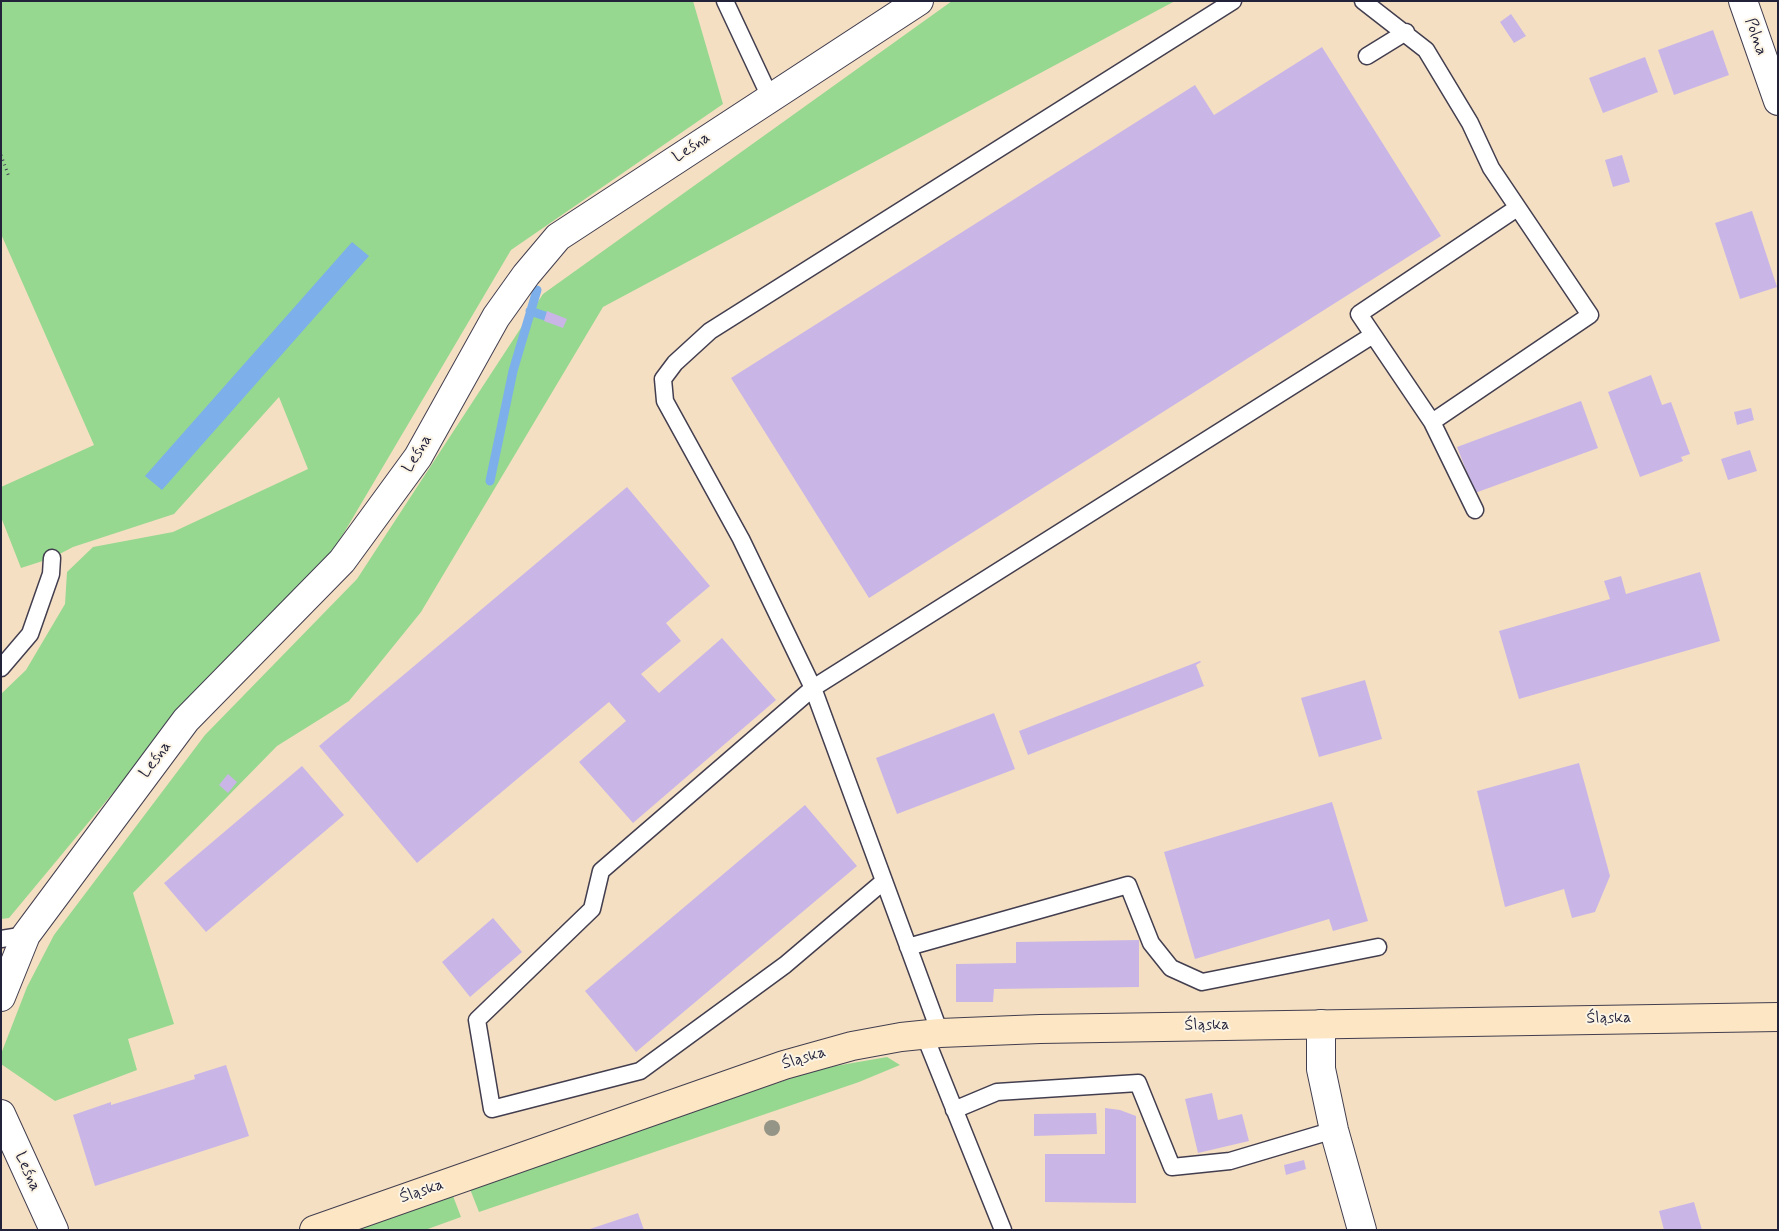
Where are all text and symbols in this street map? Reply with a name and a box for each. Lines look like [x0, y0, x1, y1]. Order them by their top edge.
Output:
street label: Polna [1740, 16, 1770, 58]
street label: Leśna [670, 129, 714, 167]
street label: Leśna [399, 432, 437, 476]
street label: Leśna [136, 738, 176, 782]
street label: Śląska [1586, 1009, 1632, 1029]
street label: Śląska [1184, 1016, 1230, 1036]
street label: Śląska [780, 1043, 828, 1075]
street label: Leśna [10, 1149, 44, 1195]
street label: Śląska [398, 1176, 446, 1208]

